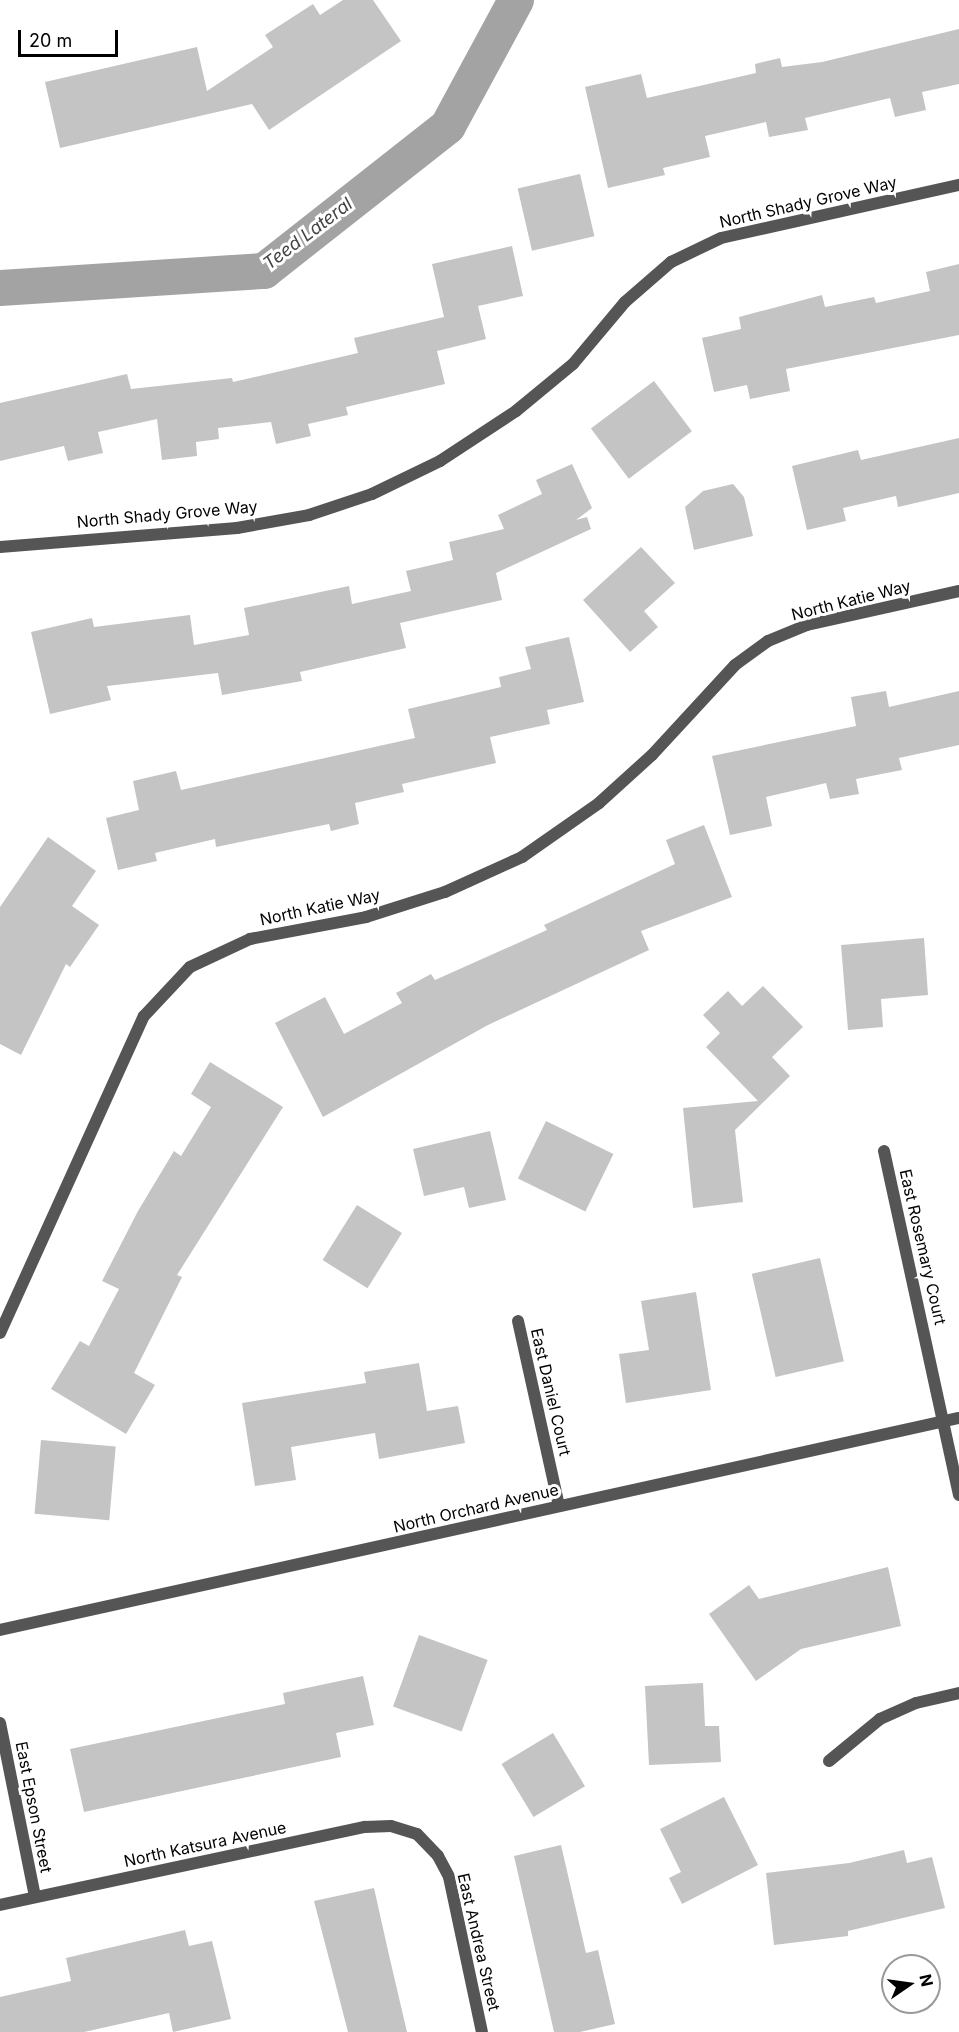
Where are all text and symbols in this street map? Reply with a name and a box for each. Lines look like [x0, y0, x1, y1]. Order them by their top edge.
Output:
scale bar [21, 18, 122, 56]
text: 20 m [29, 30, 72, 51]
street label: North Shady Grove Way [717, 172, 899, 232]
water label: Teed Lateral [259, 193, 357, 275]
street label: North Shady Grove Way [76, 497, 258, 531]
street label: North Katie Way [789, 576, 913, 624]
street label: North Katie Way [258, 885, 382, 929]
street label: East Rosemary Court [896, 1167, 950, 1327]
street label: East Daniel Court [527, 1326, 575, 1458]
street label: North Orchard Avenue [392, 1480, 560, 1536]
street label: East Epson Street [12, 1740, 56, 1874]
street label: North Katsura Avenue [122, 1817, 288, 1871]
street label: East Andrea Street [454, 1871, 504, 2013]
north arrow [881, 1954, 941, 2014]
text: N [915, 1972, 938, 1989]

